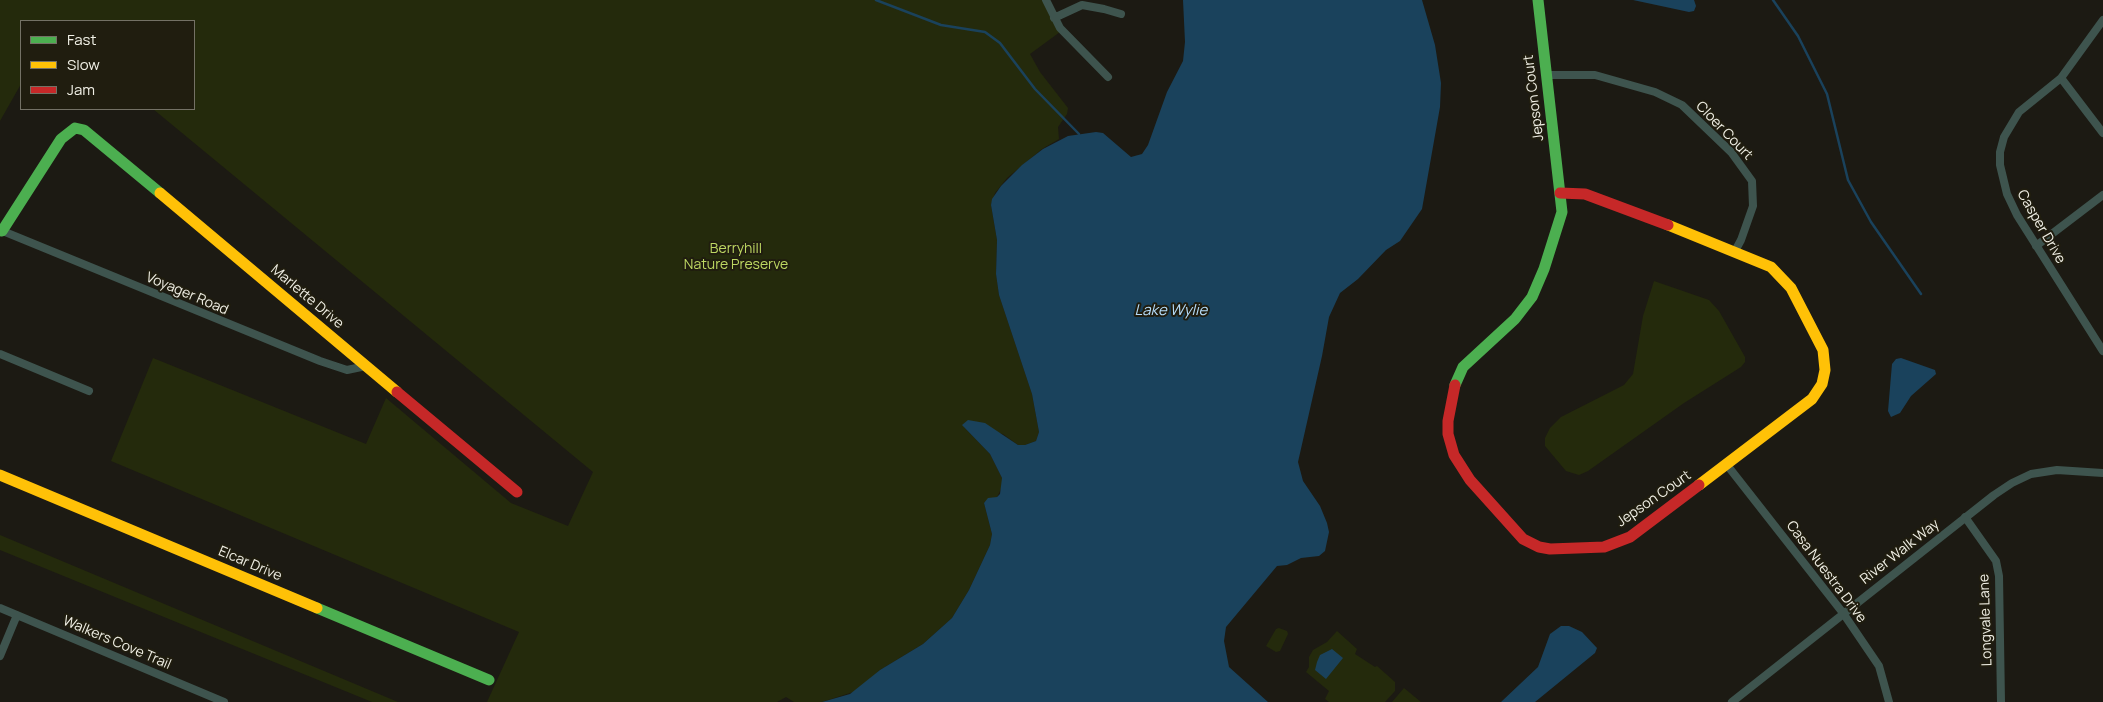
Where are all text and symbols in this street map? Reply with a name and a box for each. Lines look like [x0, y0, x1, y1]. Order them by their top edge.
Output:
legend [20, 20, 195, 110]
text: Fast [67, 29, 96, 50]
text: Slow [67, 54, 100, 75]
street label: Jepson Court [1520, 54, 1548, 142]
text: Jam [67, 79, 95, 100]
street label: Cloer Court [1692, 98, 1756, 164]
street label: Casper Drive [2013, 187, 2069, 267]
park label: Berryhill Nature Preserve [684, 241, 788, 274]
street label: Marlette Drive [267, 262, 347, 332]
street label: Voyager Road [143, 269, 231, 319]
water label: Lake Wylie [1135, 302, 1207, 320]
street label: Jepson Court [1614, 467, 1694, 531]
street label: River Walk Way [1857, 516, 1943, 588]
street label: Casa Nuestra Drive [1782, 518, 1870, 626]
street label: Elcar Drive [216, 543, 284, 585]
street label: Longvale Lane [1976, 574, 1996, 666]
street label: Walkers Cove Trail [60, 613, 174, 673]

